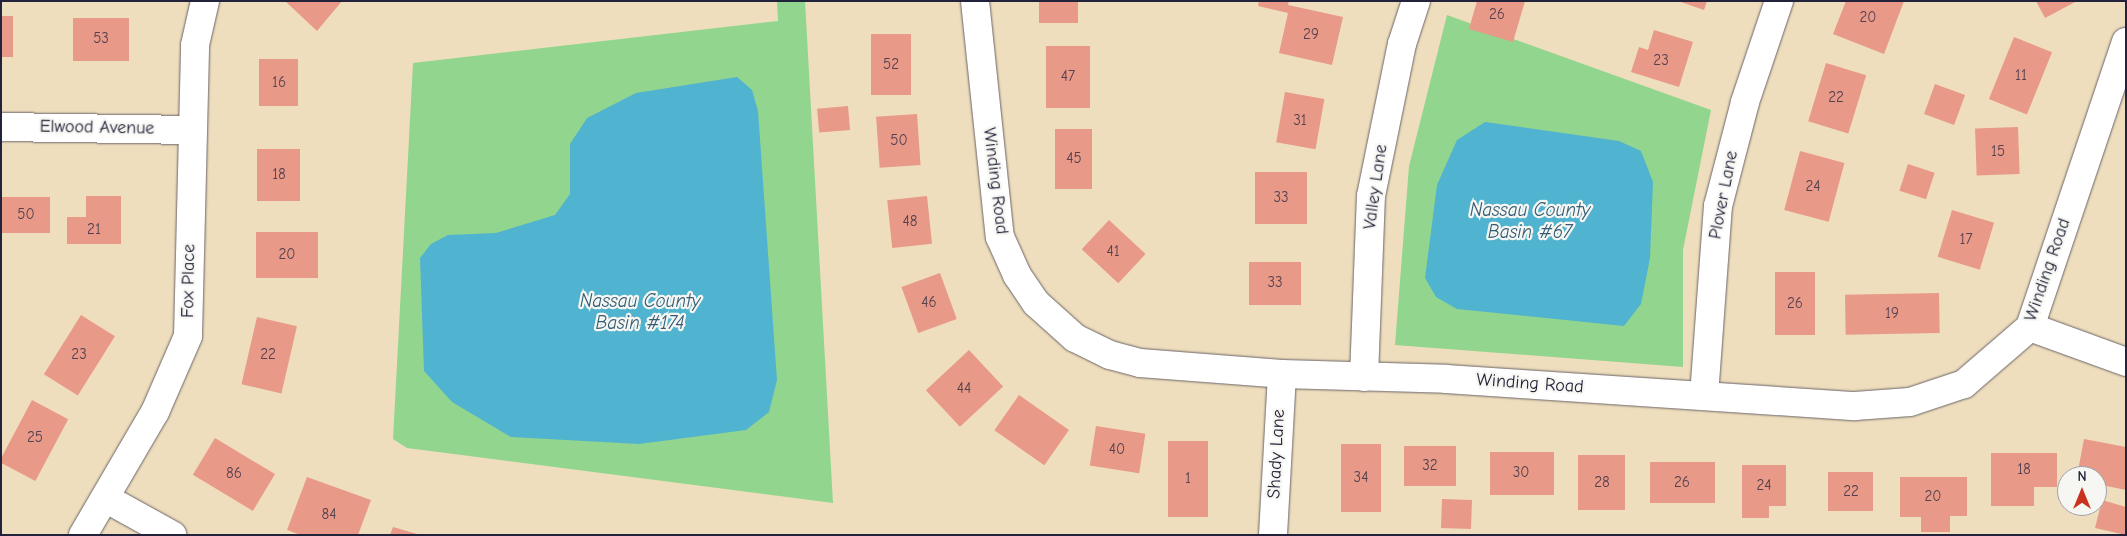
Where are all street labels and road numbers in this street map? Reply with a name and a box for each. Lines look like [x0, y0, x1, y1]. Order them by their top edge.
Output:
street label: Elwood Avenue [39, 116, 155, 140]
street label: Winding Road [978, 126, 1012, 236]
street label: Valley Lane [1359, 143, 1393, 231]
street label: Plover Lane [1705, 149, 1743, 241]
street label: Winding Road [2020, 216, 2076, 324]
street label: Fox Place [178, 244, 200, 318]
street label: Winding Road [1476, 369, 1584, 399]
street label: Shady Lane [1264, 409, 1290, 499]

